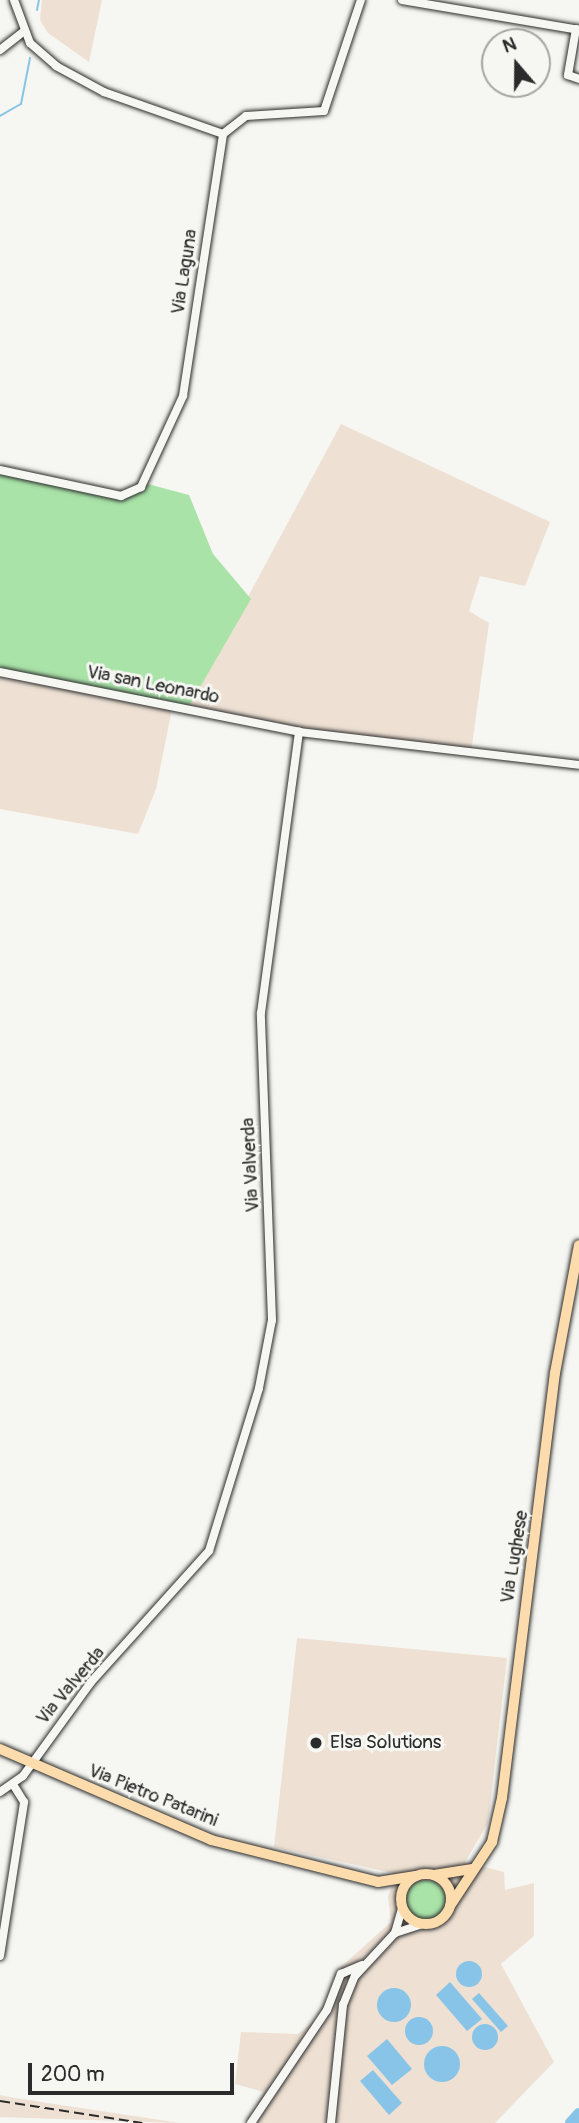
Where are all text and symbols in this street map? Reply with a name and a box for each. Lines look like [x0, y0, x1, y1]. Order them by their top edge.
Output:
north arrow [481, 28, 551, 98]
text: N [499, 32, 520, 59]
street label: Via Laguna [167, 228, 203, 316]
street label: Via san Leonardo [85, 661, 221, 709]
street label: Via Valverda [237, 1117, 265, 1213]
street label: Via Lughese [496, 1509, 534, 1605]
street label: Via Valverda [32, 1642, 110, 1730]
place label: Elsa Solutions [330, 1732, 441, 1754]
marker: Elsa Solutions [308, 1735, 324, 1751]
street label: Via Pietro Patarini [85, 1760, 221, 1832]
scale bar [32, 2050, 238, 2094]
text: 200 m [41, 2061, 105, 2088]

